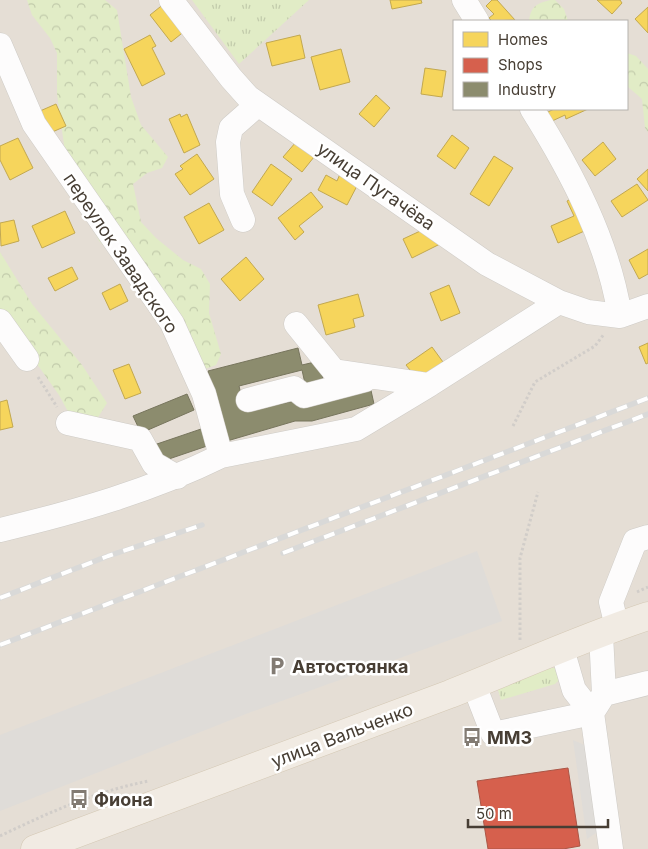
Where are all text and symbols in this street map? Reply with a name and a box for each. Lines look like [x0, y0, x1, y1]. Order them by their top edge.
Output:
legend [453, 20, 628, 110]
text: Homes [498, 30, 548, 49]
text: Shops [498, 55, 543, 74]
text: Industry [498, 80, 557, 99]
street label: улица Пугачёва [313, 138, 439, 234]
street label: переулок Завадского [59, 169, 183, 337]
parking icon: Автостоянка [266, 655, 288, 677]
place label: Автостоянка [292, 656, 409, 677]
street label: улица Вальченко [268, 698, 416, 772]
bus stop icon: ММЗ [461, 726, 483, 748]
place label: ММЗ [487, 727, 532, 748]
bus stop icon: Фиона [68, 788, 90, 810]
place label: Фиона [94, 789, 153, 810]
scale bar [468, 796, 608, 828]
text: 50 m [476, 804, 512, 823]

